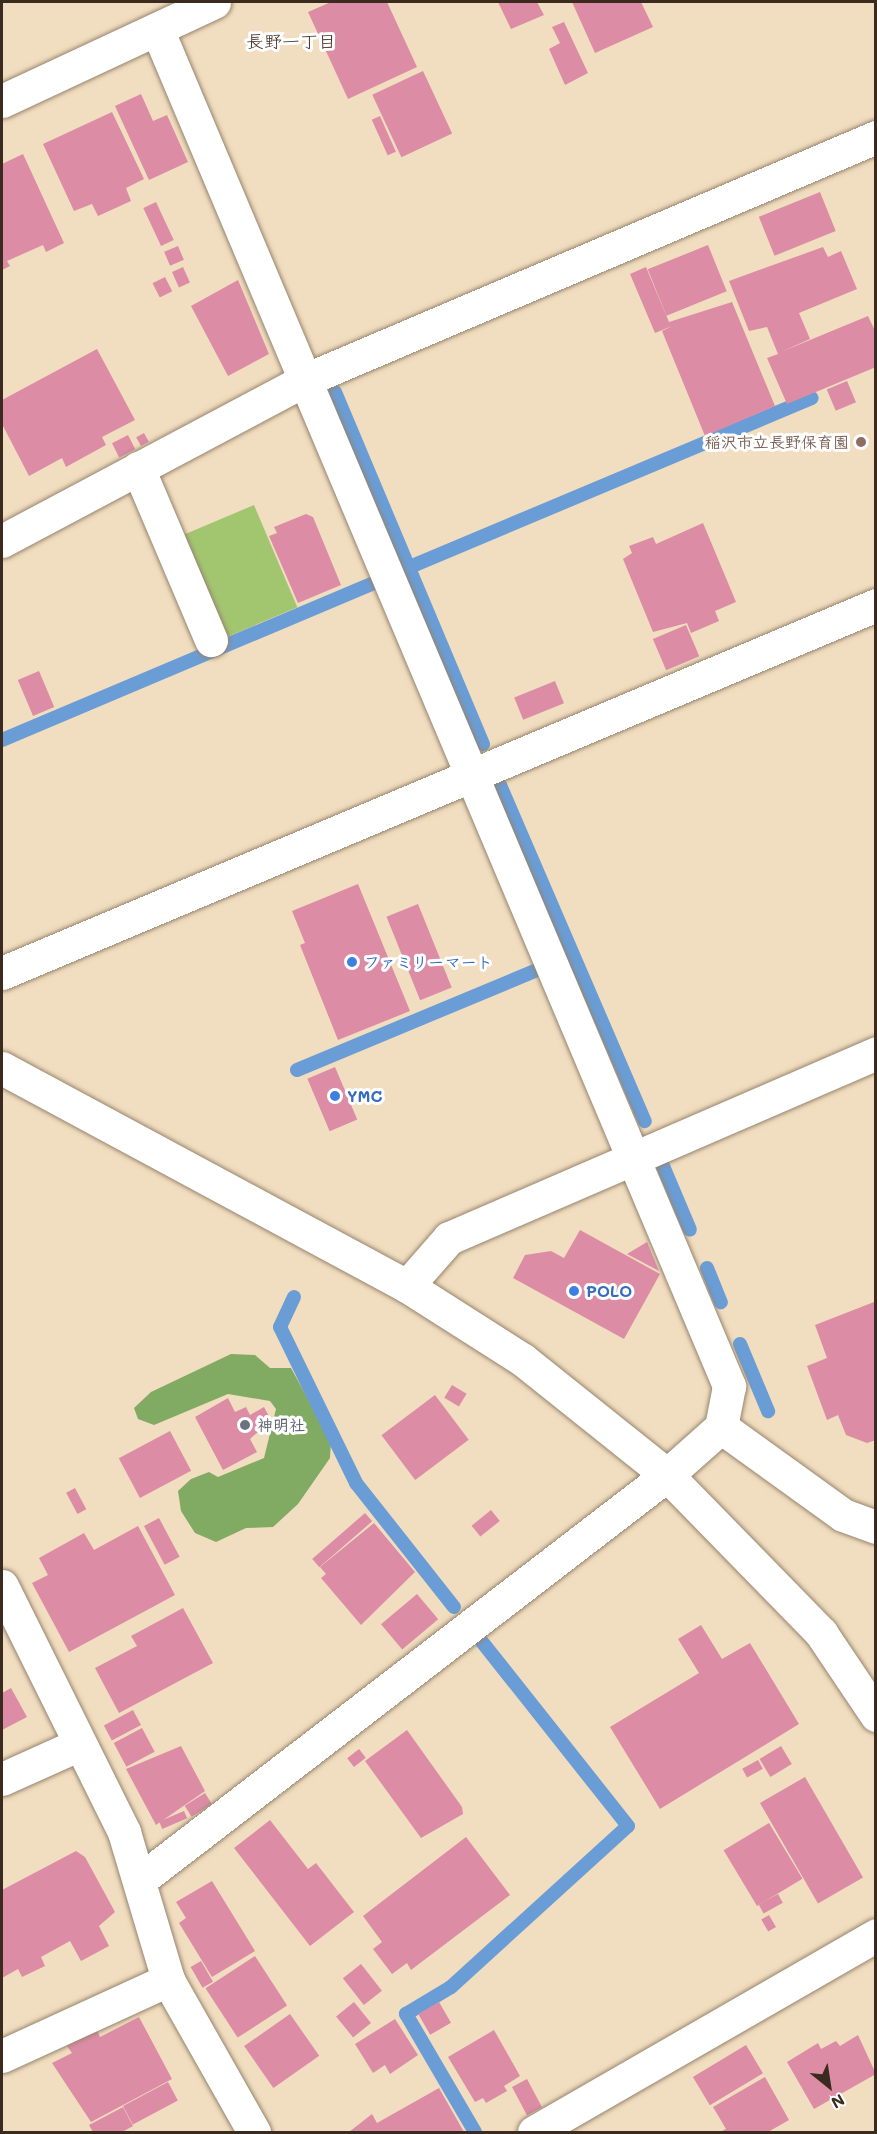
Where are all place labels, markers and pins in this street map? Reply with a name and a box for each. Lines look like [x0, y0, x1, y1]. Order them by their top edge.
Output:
place label: 稲沢市立長野保育園 [705, 432, 849, 452]
marker: 稲沢市立長野保育園 [854, 435, 868, 449]
place label: ファミリーマート [364, 952, 492, 972]
marker: ファミリーマート [345, 955, 359, 969]
place label: YMC [347, 1086, 382, 1106]
marker: YMC [328, 1089, 342, 1103]
place label: POLO [586, 1281, 632, 1301]
marker: POLO [567, 1284, 581, 1298]
place label: 神明社 [257, 1415, 305, 1435]
marker: 神明社 [238, 1418, 252, 1432]

